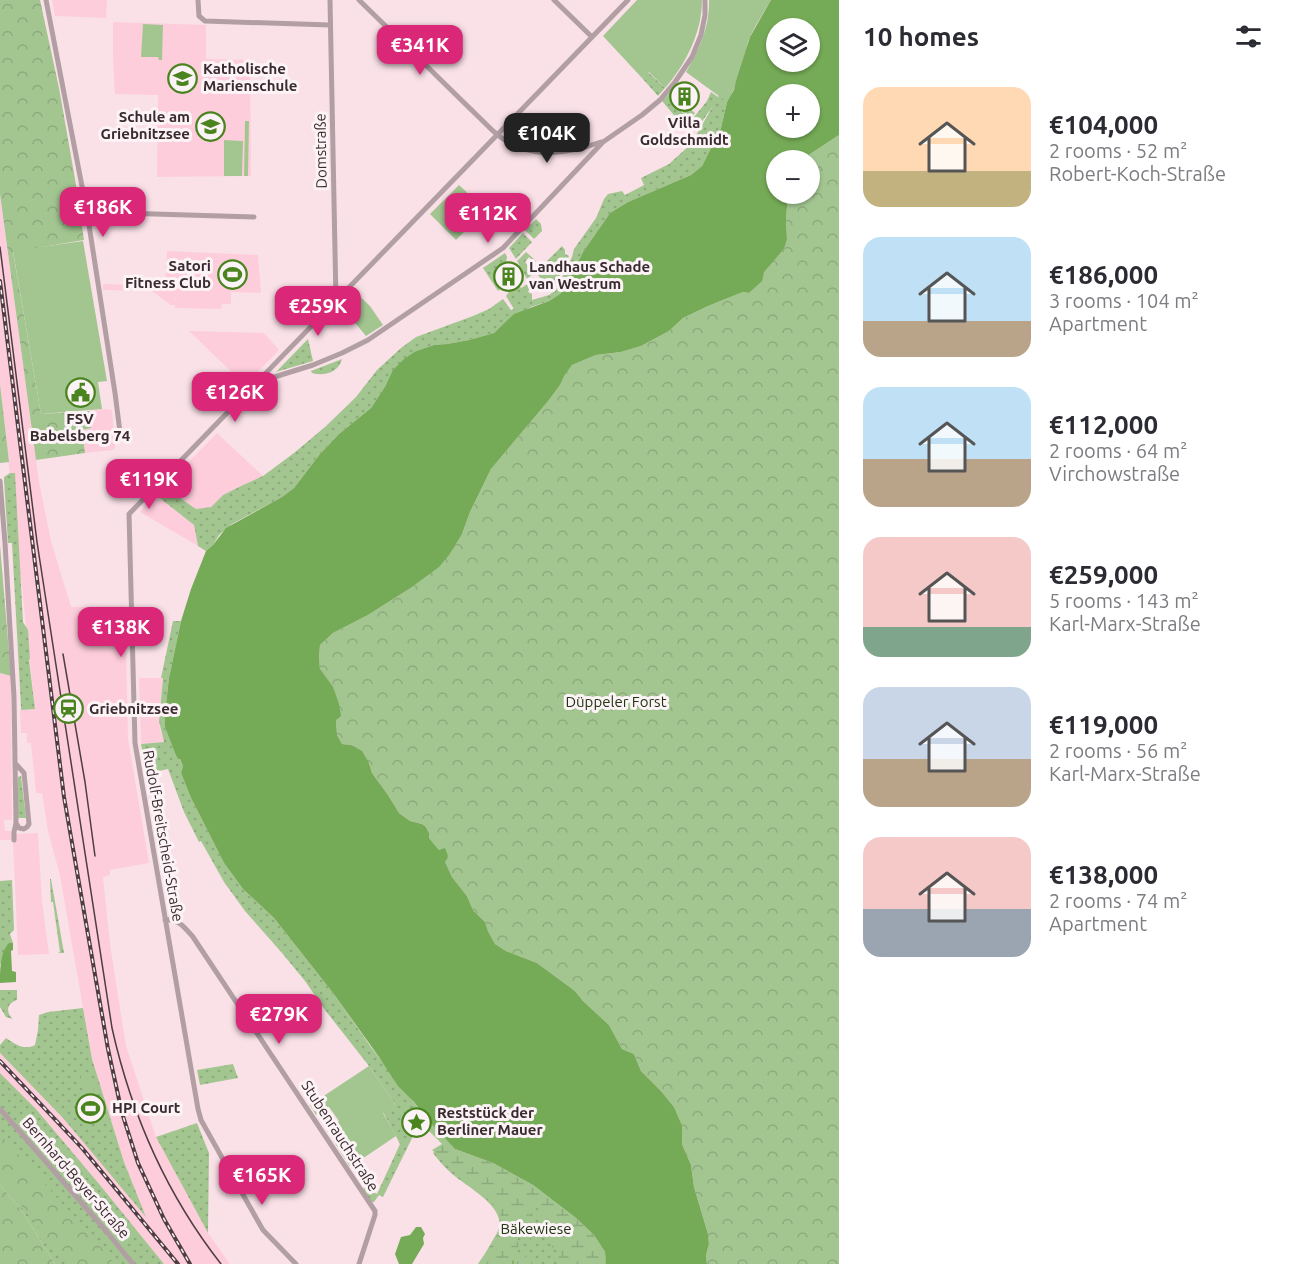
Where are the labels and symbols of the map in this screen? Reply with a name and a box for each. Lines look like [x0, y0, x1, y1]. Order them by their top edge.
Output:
pin: €341K [378, 25, 462, 76]
place label: Katholische Marienschule [203, 60, 297, 94]
school or university icon: Katholische Marienschule [166, 62, 198, 94]
building icon: Villa Goldschmidt [668, 80, 700, 112]
place label: Schule am Griebnitzsee [101, 108, 190, 142]
school or university icon: Schule am Griebnitzsee [195, 110, 227, 142]
street label: Domstraße [311, 113, 330, 189]
pin: €104K [505, 113, 589, 164]
place label: Villa Goldschmidt [640, 114, 729, 148]
pin: €186K [61, 187, 145, 238]
pin: €112K [446, 193, 530, 244]
place label: Satori Fitness Club [125, 257, 211, 291]
place label: Landhaus Schade van Westrum [529, 258, 650, 292]
sports icon: Satori Fitness Club [216, 259, 248, 291]
building icon: Landhaus Schade van Westrum [492, 260, 524, 292]
pin: €259K [276, 286, 360, 337]
pin: €126K [193, 372, 277, 423]
public building icon: FSV Babelsberg 74 [64, 376, 96, 408]
place label: FSV Babelsberg 74 [30, 410, 130, 444]
pin: €119K [107, 459, 191, 510]
pin: €138K [79, 607, 163, 658]
station icon: Griebnitzsee [52, 693, 84, 725]
park label: Düppeler Forst [565, 693, 667, 710]
place label: Griebnitzsee [89, 700, 178, 717]
street label: Rudolf-Breitscheid-Straße [140, 749, 187, 923]
pin: €279K [237, 994, 321, 1045]
street label: Stubenrauchstraße [298, 1077, 383, 1194]
sports icon: HPI Court [75, 1092, 107, 1124]
place label: HPI Court [112, 1099, 181, 1116]
place label: Reststück der Berliner Mauer [437, 1104, 544, 1138]
place icon: Reststück der Berliner Mauer [400, 1106, 432, 1138]
street label: Bernhard-Beyer-Straße [19, 1114, 134, 1242]
pin: €165K [220, 1155, 304, 1206]
park label: Bäkewiese [500, 1220, 572, 1237]

